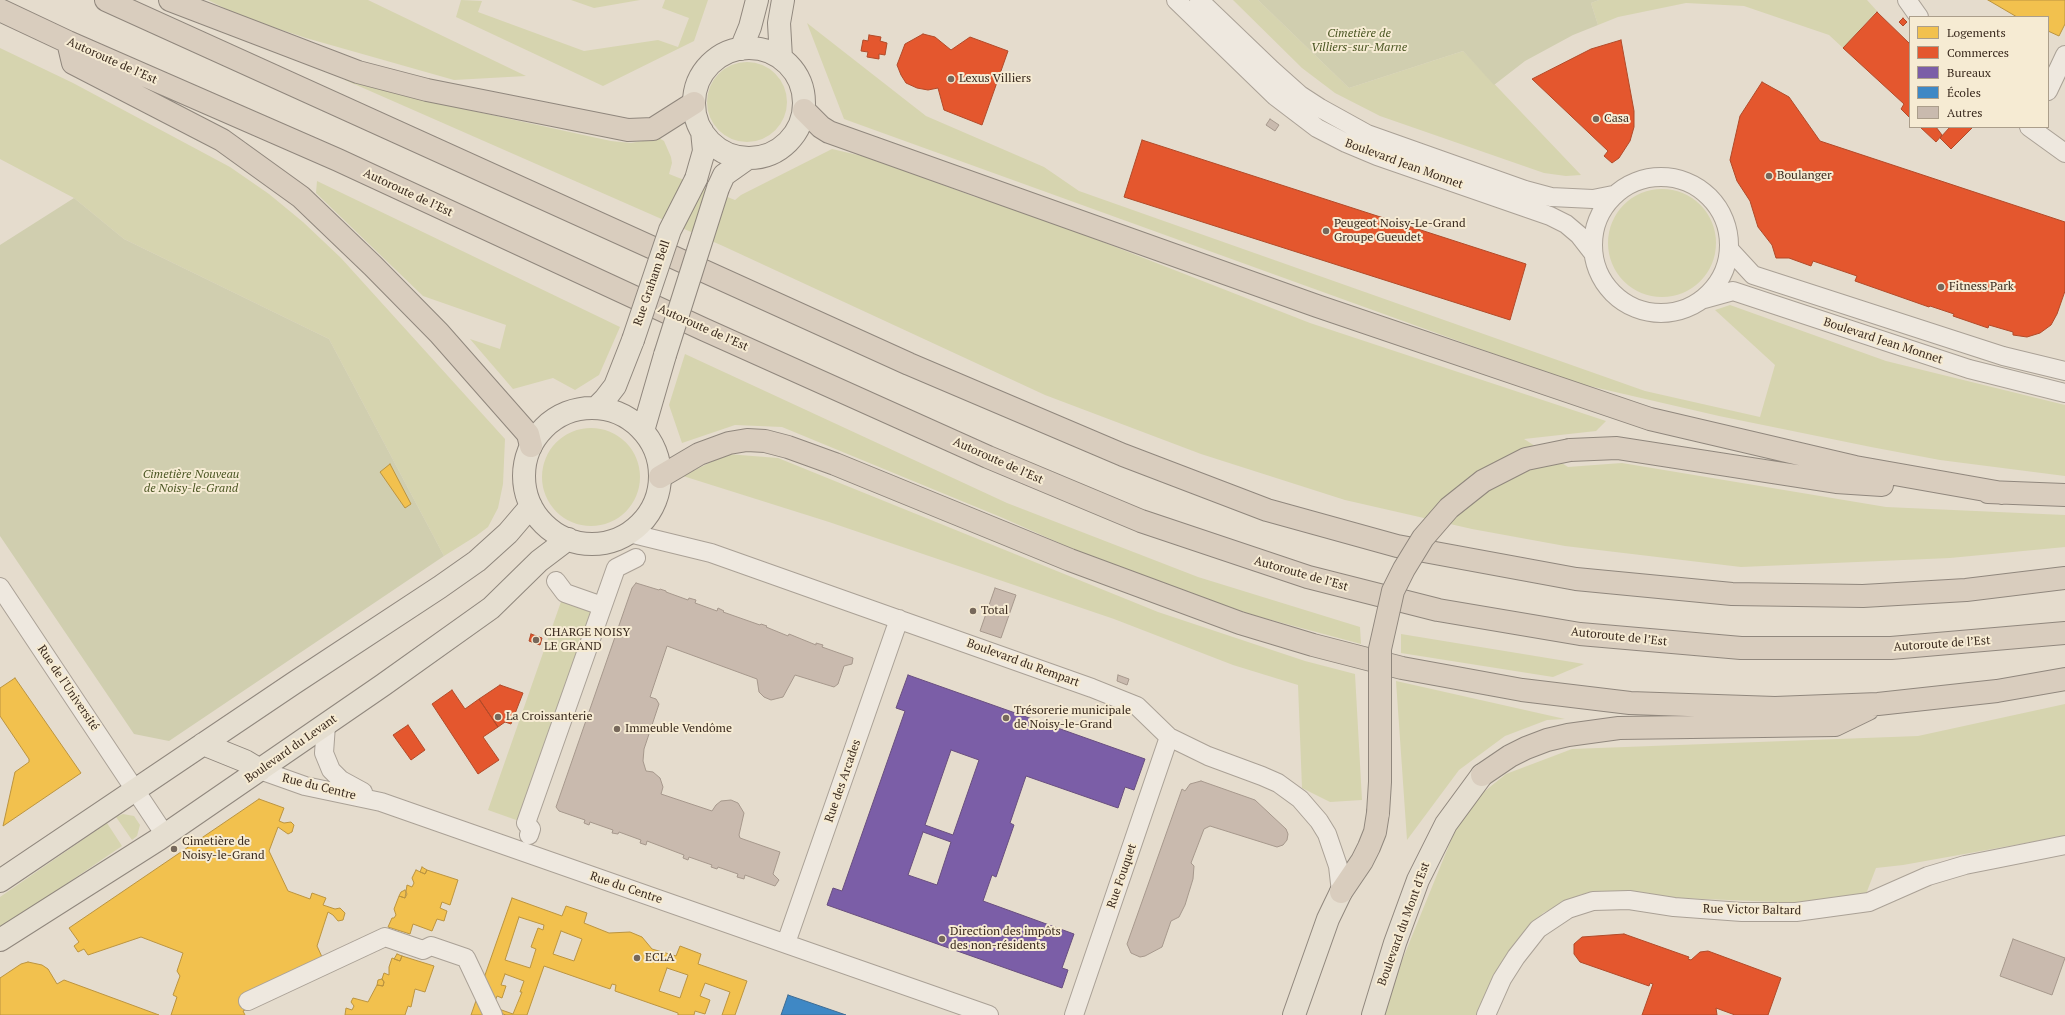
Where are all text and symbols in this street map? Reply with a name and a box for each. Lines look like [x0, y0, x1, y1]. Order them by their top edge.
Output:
legend [1909, 16, 2049, 128]
text: Logements [1947, 25, 2006, 40]
park label: Cimetière de Villiers-sur-Marne [1311, 27, 1407, 55]
street label: Autoroute de l’Est [65, 35, 159, 87]
text: Commerces [1947, 45, 2009, 60]
text: Bureaux [1947, 65, 1991, 80]
place label: Lexus Villiers [959, 72, 1031, 86]
marker: Lexus Villiers [946, 74, 956, 84]
text: Écoles [1947, 85, 1981, 100]
text: Autres [1947, 105, 1982, 120]
place label: Casa [1604, 112, 1629, 126]
marker: Casa [1591, 114, 1601, 124]
street label: Boulevard Jean Monnet [1343, 136, 1465, 192]
street label: Autoroute de l’Est [361, 166, 455, 220]
place label: Boulanger [1777, 169, 1832, 183]
marker: Boulanger [1764, 171, 1774, 181]
place label: Peugeot Noisy-Le-Grand Groupe Gueudet [1334, 217, 1466, 245]
marker: Peugeot Noisy-Le-Grand Groupe Gueudet [1321, 226, 1331, 236]
street label: Rue Graham Bell [631, 238, 673, 328]
place label: Fitness Park [1949, 280, 2014, 294]
marker: Fitness Park [1936, 282, 1946, 292]
street label: Autoroute de l’Est [656, 302, 750, 354]
street label: Boulevard Jean Monnet [1821, 315, 1945, 367]
street label: Autoroute de l’Est [951, 435, 1045, 487]
park label: Cimetière Nouveau de Noisy-le-Grand [143, 468, 239, 496]
street label: Autoroute de l’Est [1252, 554, 1350, 594]
place label: Total [981, 604, 1008, 618]
marker: Total [968, 606, 978, 616]
street label: Autoroute de l’Est [1570, 625, 1668, 649]
place label: CHARGE NOISY LE GRAND [544, 626, 630, 654]
street label: Autoroute de l’Est [1893, 633, 1991, 655]
marker: CHARGE NOISY LE GRAND [531, 635, 541, 645]
street label: Boulevard du Rempart [965, 636, 1081, 690]
street label: Rue de l'Université [34, 643, 102, 733]
place label: Trésorerie municipale de Noisy-le-Grand [1014, 704, 1131, 732]
place label: La Croissanterie [506, 710, 592, 724]
street label: Boulevard du Levant [242, 712, 340, 786]
marker: La Croissanterie [493, 712, 503, 722]
marker: Trésorerie municipale de Noisy-le-Grand [1001, 713, 1011, 723]
place label: Immeuble Vendôme [625, 722, 732, 736]
marker: Immeuble Vendôme [612, 724, 622, 734]
street label: Rue des Arcades [822, 738, 864, 824]
street label: Rue du Centre [281, 771, 357, 803]
place label: Cimetière de Noisy-le-Grand [182, 835, 265, 863]
street label: Rue Fouquet [1104, 842, 1140, 910]
marker: Cimetière de Noisy-le-Grand [169, 844, 179, 854]
street label: Boulevard du Mont d'Est [1375, 860, 1433, 988]
street label: Rue du Centre [588, 869, 664, 907]
street label: Rue Victor Baltard [1703, 902, 1801, 918]
place label: Direction des impôts des non-résidents [950, 925, 1061, 953]
marker: Direction des impôts des non-résidents [937, 934, 947, 944]
place label: ECLA [645, 951, 674, 965]
marker: ECLA [632, 953, 642, 963]

